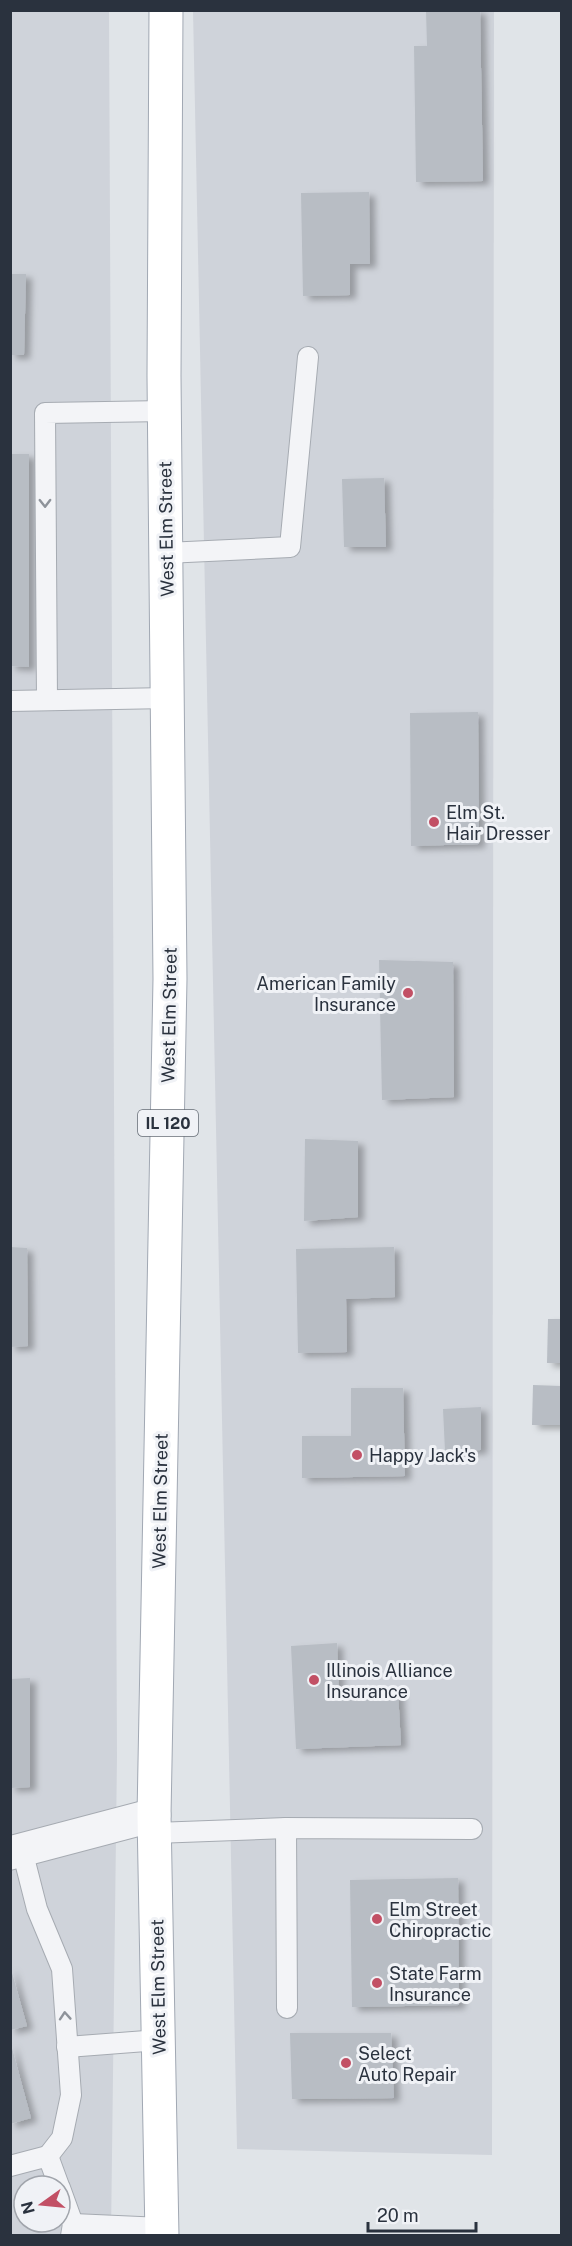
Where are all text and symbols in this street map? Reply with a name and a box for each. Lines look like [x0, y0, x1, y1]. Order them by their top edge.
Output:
street label: West Elm Street [154, 461, 178, 597]
one-way arrow [39, 498, 51, 507]
place label: Elm St. Hair Dresser [446, 802, 551, 844]
marker: Elm St. Hair Dresser [427, 815, 441, 829]
street label: West Elm Street [157, 947, 181, 1083]
place label: American Family Insurance [256, 973, 396, 1015]
marker: American Family Insurance [401, 986, 415, 1000]
road number: IL 120 [138, 1110, 198, 1136]
street label: West Elm Street [148, 1433, 172, 1569]
place label: Happy Jack's [369, 1445, 476, 1466]
marker: Happy Jack's [350, 1448, 364, 1462]
place label: Illinois Alliance Insurance [326, 1660, 453, 1702]
marker: Illinois Alliance Insurance [307, 1673, 321, 1687]
place label: Elm Street Chiropractic [389, 1899, 491, 1941]
marker: Elm Street Chiropractic [370, 1912, 384, 1926]
street label: West Elm Street [146, 1919, 170, 2055]
place label: State Farm Insurance [389, 1963, 482, 2005]
marker: State Farm Insurance [370, 1976, 384, 1990]
one-way arrow [59, 2011, 72, 2020]
place label: Select Auto Repair [358, 2043, 457, 2085]
marker: Select Auto Repair [339, 2056, 353, 2070]
north arrow [12, 2174, 72, 2234]
scale bar [368, 2195, 476, 2233]
text: N [17, 2199, 39, 2216]
text: 20 m [377, 2205, 419, 2226]

